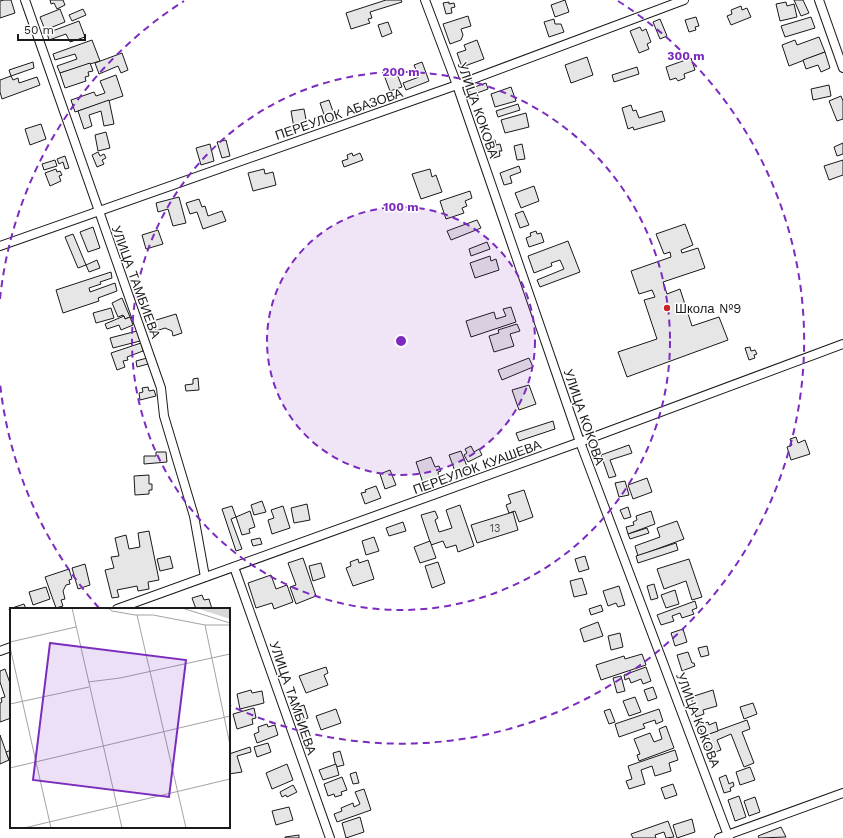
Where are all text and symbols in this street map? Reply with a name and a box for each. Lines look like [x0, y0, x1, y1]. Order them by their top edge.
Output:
scale bar [18, 16, 85, 42]
text: 50 m [24, 23, 54, 37]
text: 300 m [667, 49, 705, 63]
street label: УЛИЦА КОКОВА [455, 60, 502, 160]
text: 200 m [382, 65, 420, 79]
street label: ПЕРЕУЛОК АБАЗОВА [273, 85, 405, 143]
text: 100 m [383, 200, 419, 214]
street label: УЛИЦА ТАМБИЕВА [109, 224, 163, 341]
place label: Школа №9 [675, 301, 741, 316]
marker: Школа №9 [662, 303, 672, 313]
centre of rings [394, 334, 408, 348]
street label: УЛИЦА КОКОВА [561, 367, 608, 467]
street label: ПЕРЕУЛОК КУАШЕВА [411, 437, 543, 497]
house number: 13 [490, 522, 500, 535]
inset map [10, 608, 230, 828]
street label: УЛИЦА ТАМБИЕВА [267, 639, 320, 757]
street label: УЛИЦА КОКОВА [673, 670, 723, 770]

